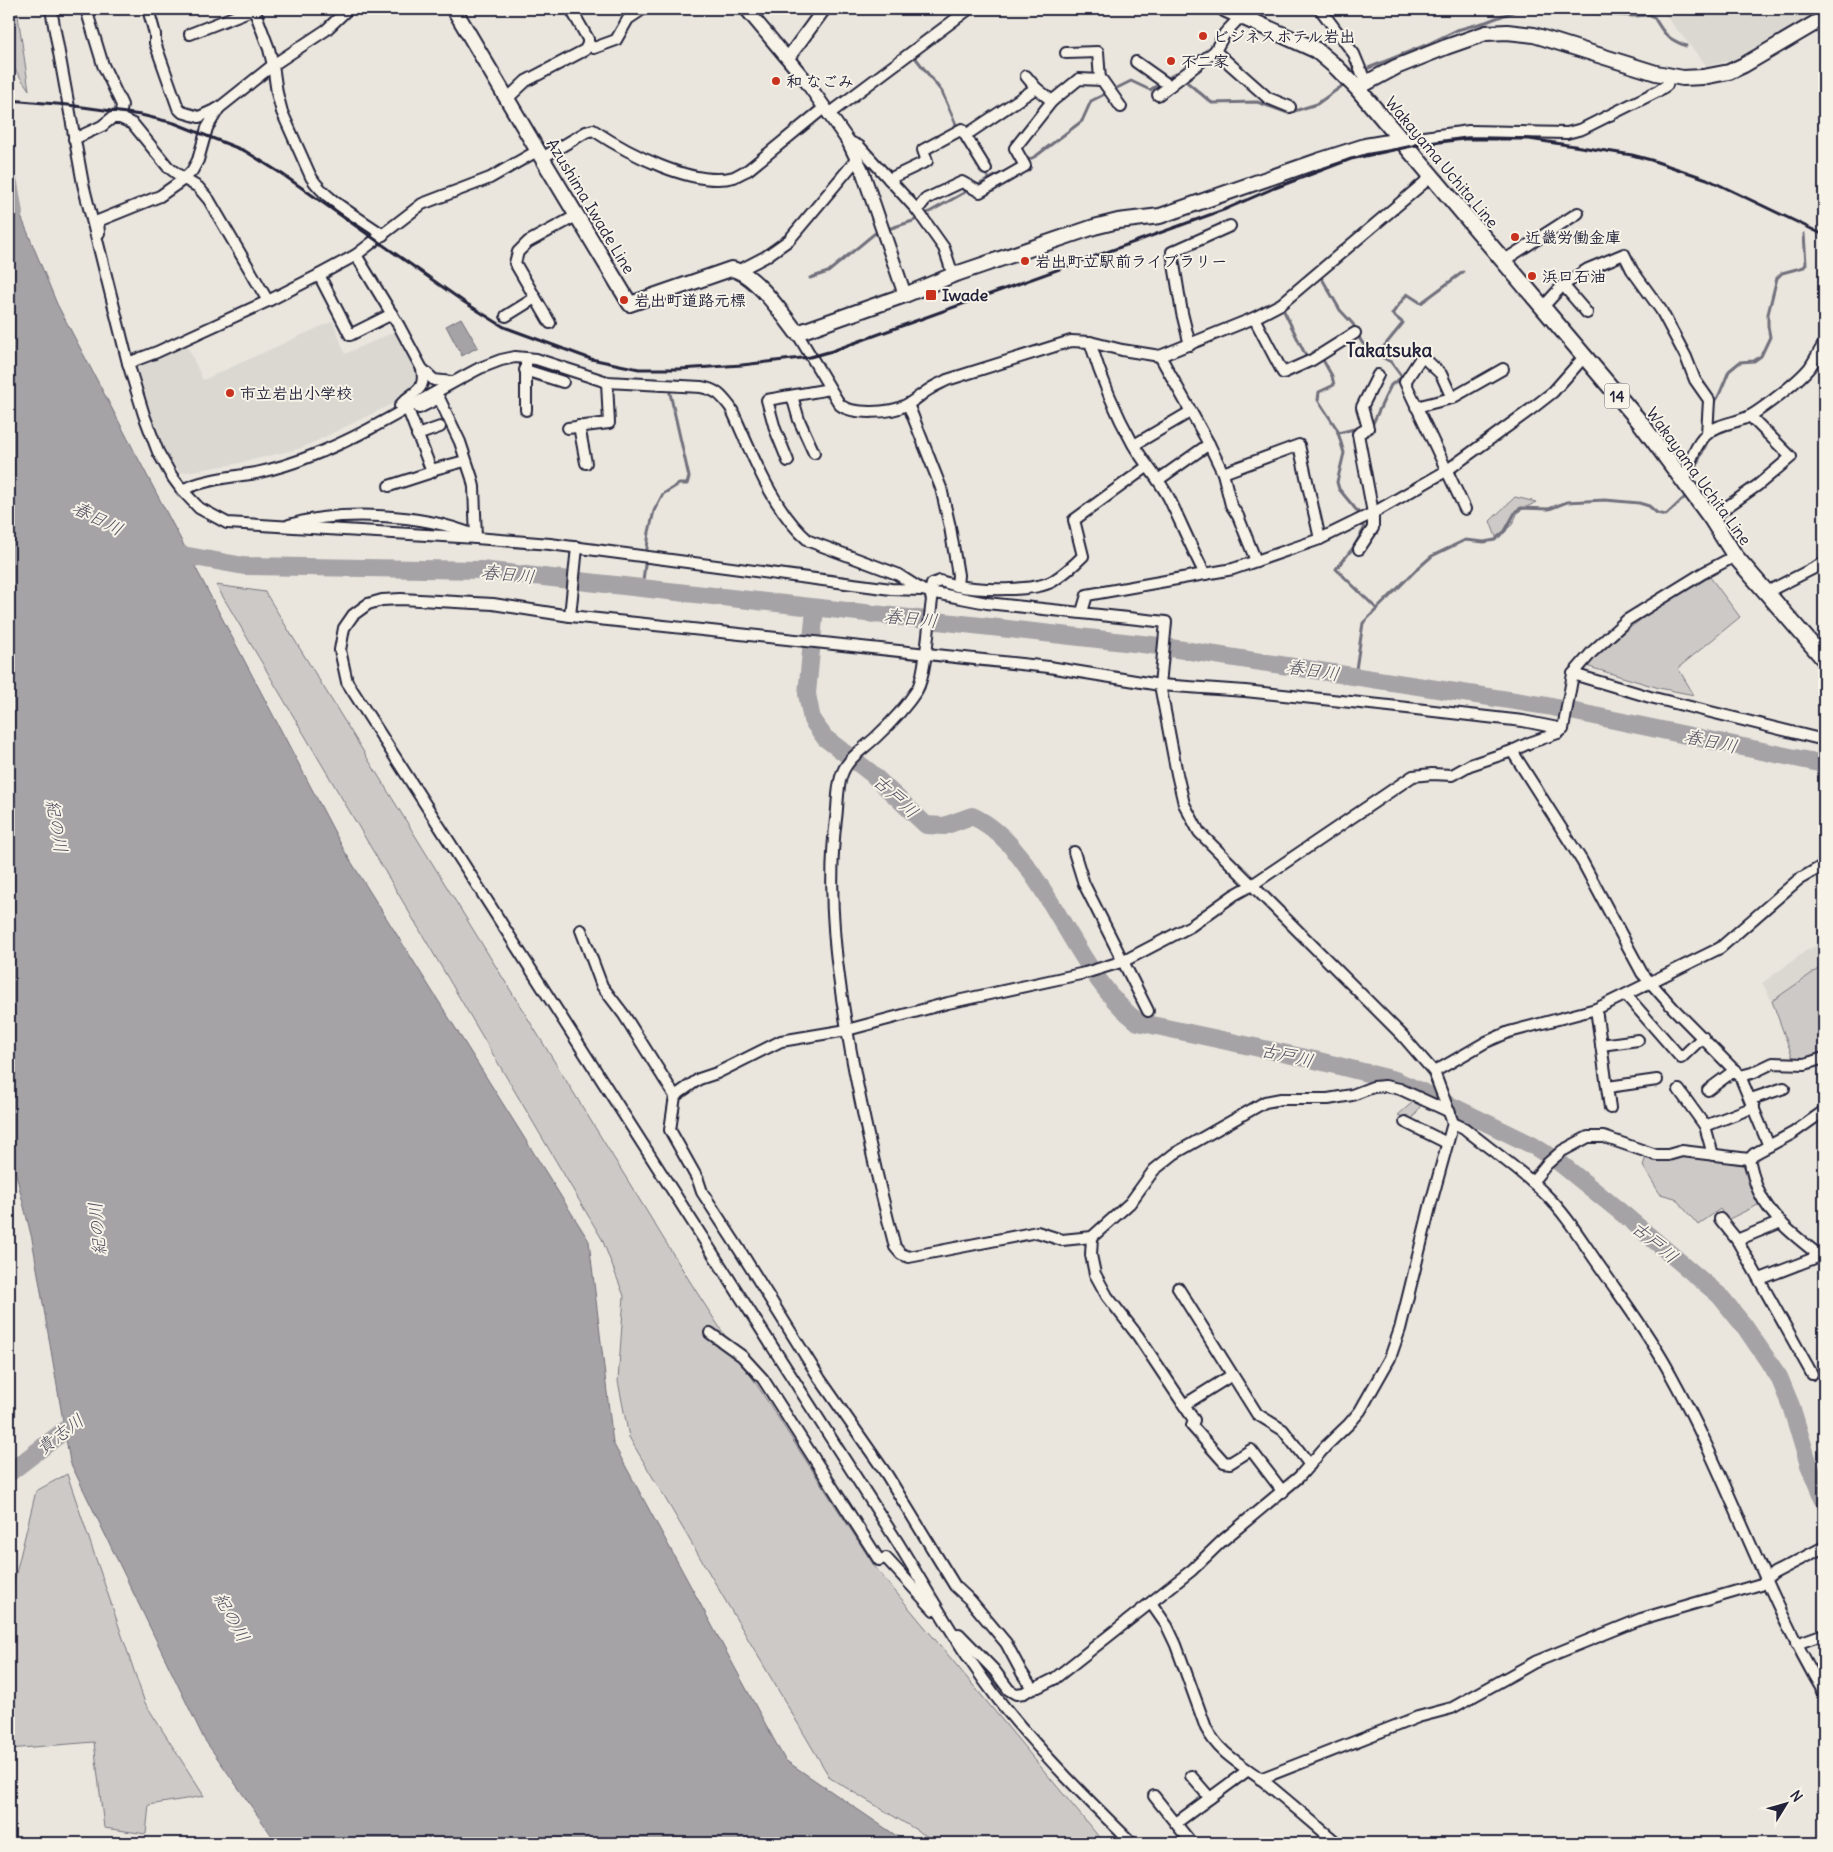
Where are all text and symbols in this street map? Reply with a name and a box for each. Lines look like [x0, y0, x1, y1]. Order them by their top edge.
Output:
place label: ビジネスホテル岩出 [1213, 26, 1355, 46]
marker: ビジネスホテル岩出 [1197, 30, 1209, 42]
place label: 不二家 [1181, 51, 1229, 71]
marker: 不二家 [1165, 55, 1177, 67]
place label: 和 なごみ [786, 71, 854, 91]
marker: 和 なごみ [770, 75, 782, 87]
street label: Wakayama Uchita Line [1381, 92, 1503, 232]
street label: Azushima Iwade Line [543, 135, 639, 277]
place label: 近畿労働金庫 [1525, 227, 1621, 247]
marker: 近畿労働金庫 [1509, 231, 1521, 243]
place label: 岩出町立駅前ライブラリー [1035, 251, 1227, 271]
marker: 岩出町立駅前ライブラリー [1019, 255, 1031, 267]
place label: 浜口石油 [1542, 266, 1606, 286]
marker: 浜口石油 [1526, 270, 1538, 282]
place label: Iwade [942, 285, 988, 305]
marker: Iwade [924, 288, 938, 302]
place label: 岩出町道路元標 [634, 290, 746, 310]
marker: 岩出町道路元標 [618, 294, 630, 306]
district label: Takatsuka [1346, 338, 1432, 362]
place label: 市立岩出小学校 [240, 383, 352, 403]
road number: 14 [1604, 384, 1630, 408]
marker: 市立岩出小学校 [224, 387, 236, 399]
street label: Wakayama Uchita Line [1642, 403, 1756, 549]
water label: 春日川 [69, 495, 127, 541]
water label: 春日川 [480, 560, 536, 588]
water label: 春日川 [883, 604, 939, 632]
water label: 春日川 [1285, 654, 1341, 686]
water label: 春日川 [1682, 724, 1740, 758]
water label: 古戸川 [868, 769, 924, 823]
water label: 紀の川 [41, 797, 73, 855]
water label: 古戸川 [1258, 1038, 1316, 1072]
water label: 紀の川 [83, 1201, 111, 1257]
water label: 古戸川 [1627, 1216, 1683, 1268]
water label: 貴志川 [32, 1409, 88, 1459]
water label: 紀の川 [209, 1588, 255, 1646]
north arrow [1760, 1780, 1810, 1830]
text: N [1786, 1787, 1806, 1805]

